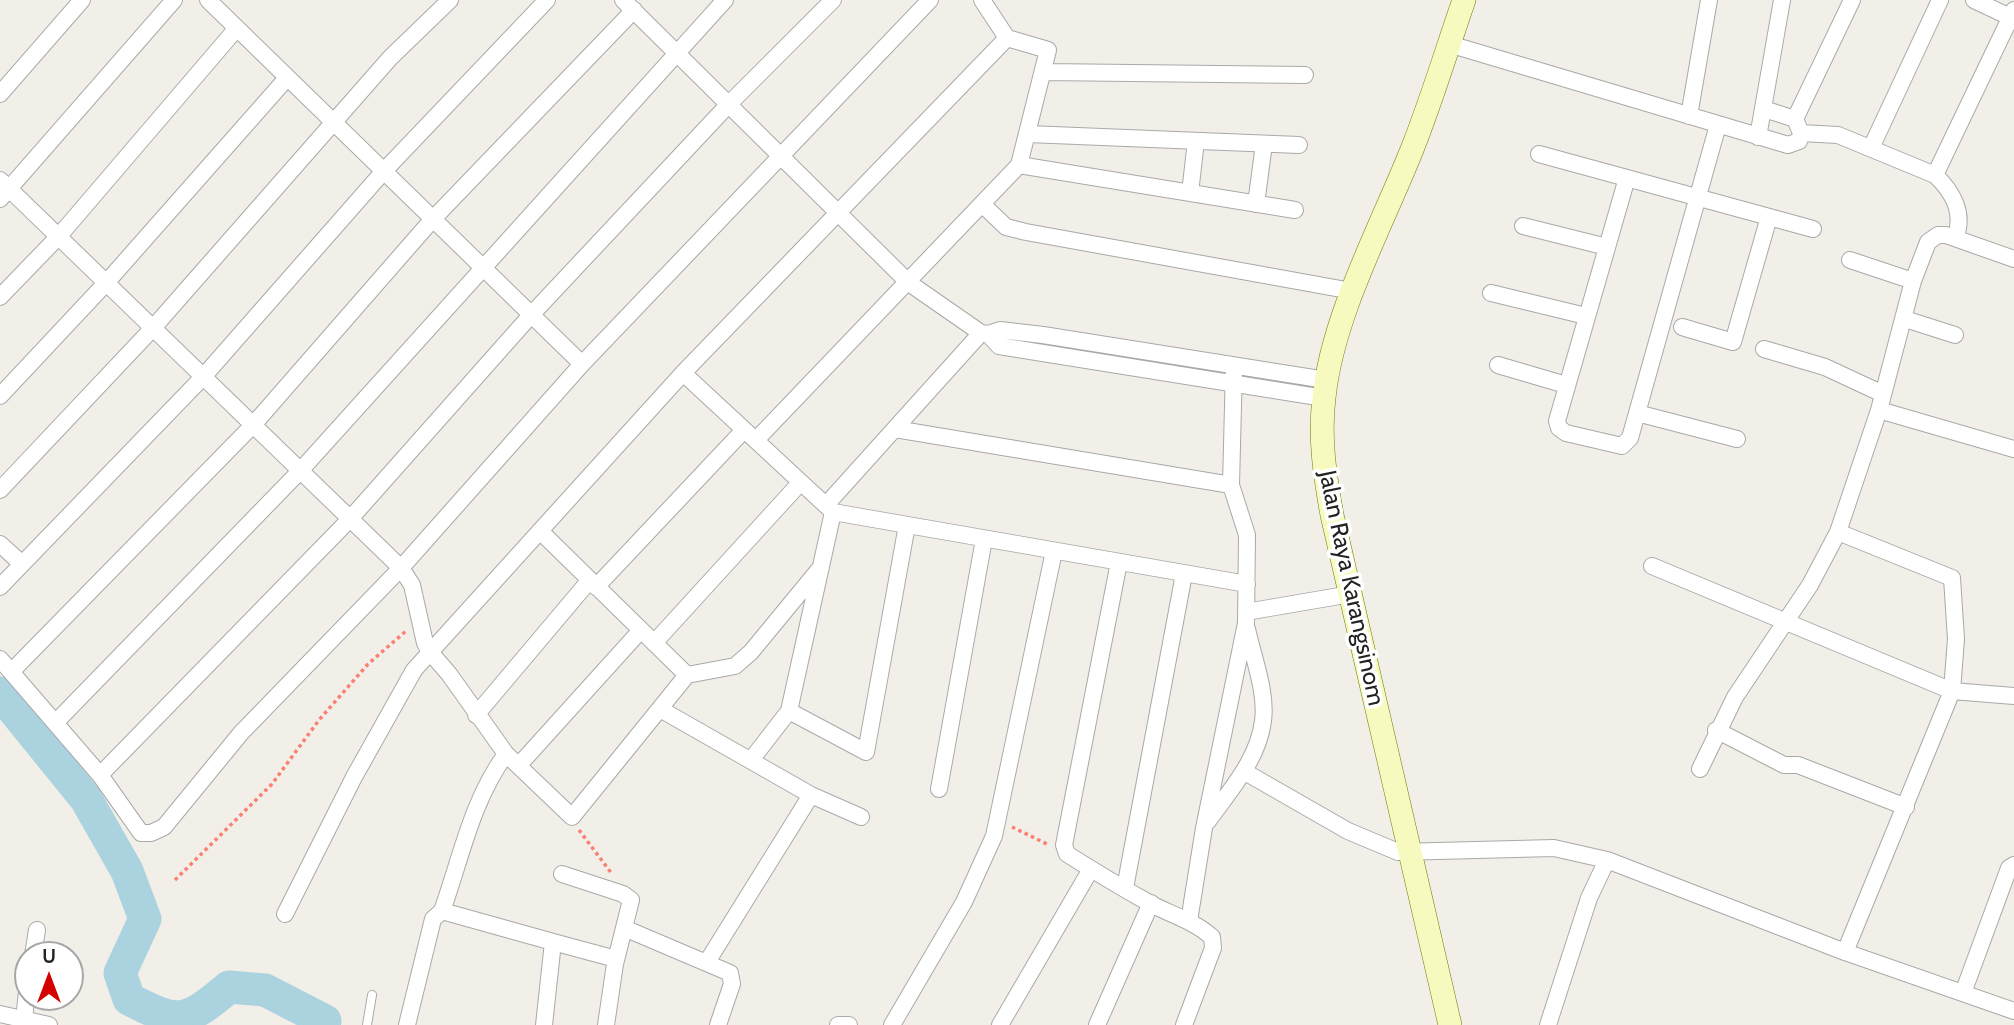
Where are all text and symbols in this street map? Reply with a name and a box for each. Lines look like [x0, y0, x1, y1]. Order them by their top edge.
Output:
street label: Jalan Raya Karangsinom [1312, 468, 1390, 708]
north arrow [14, 941, 84, 1011]
text: U [42, 945, 56, 968]

